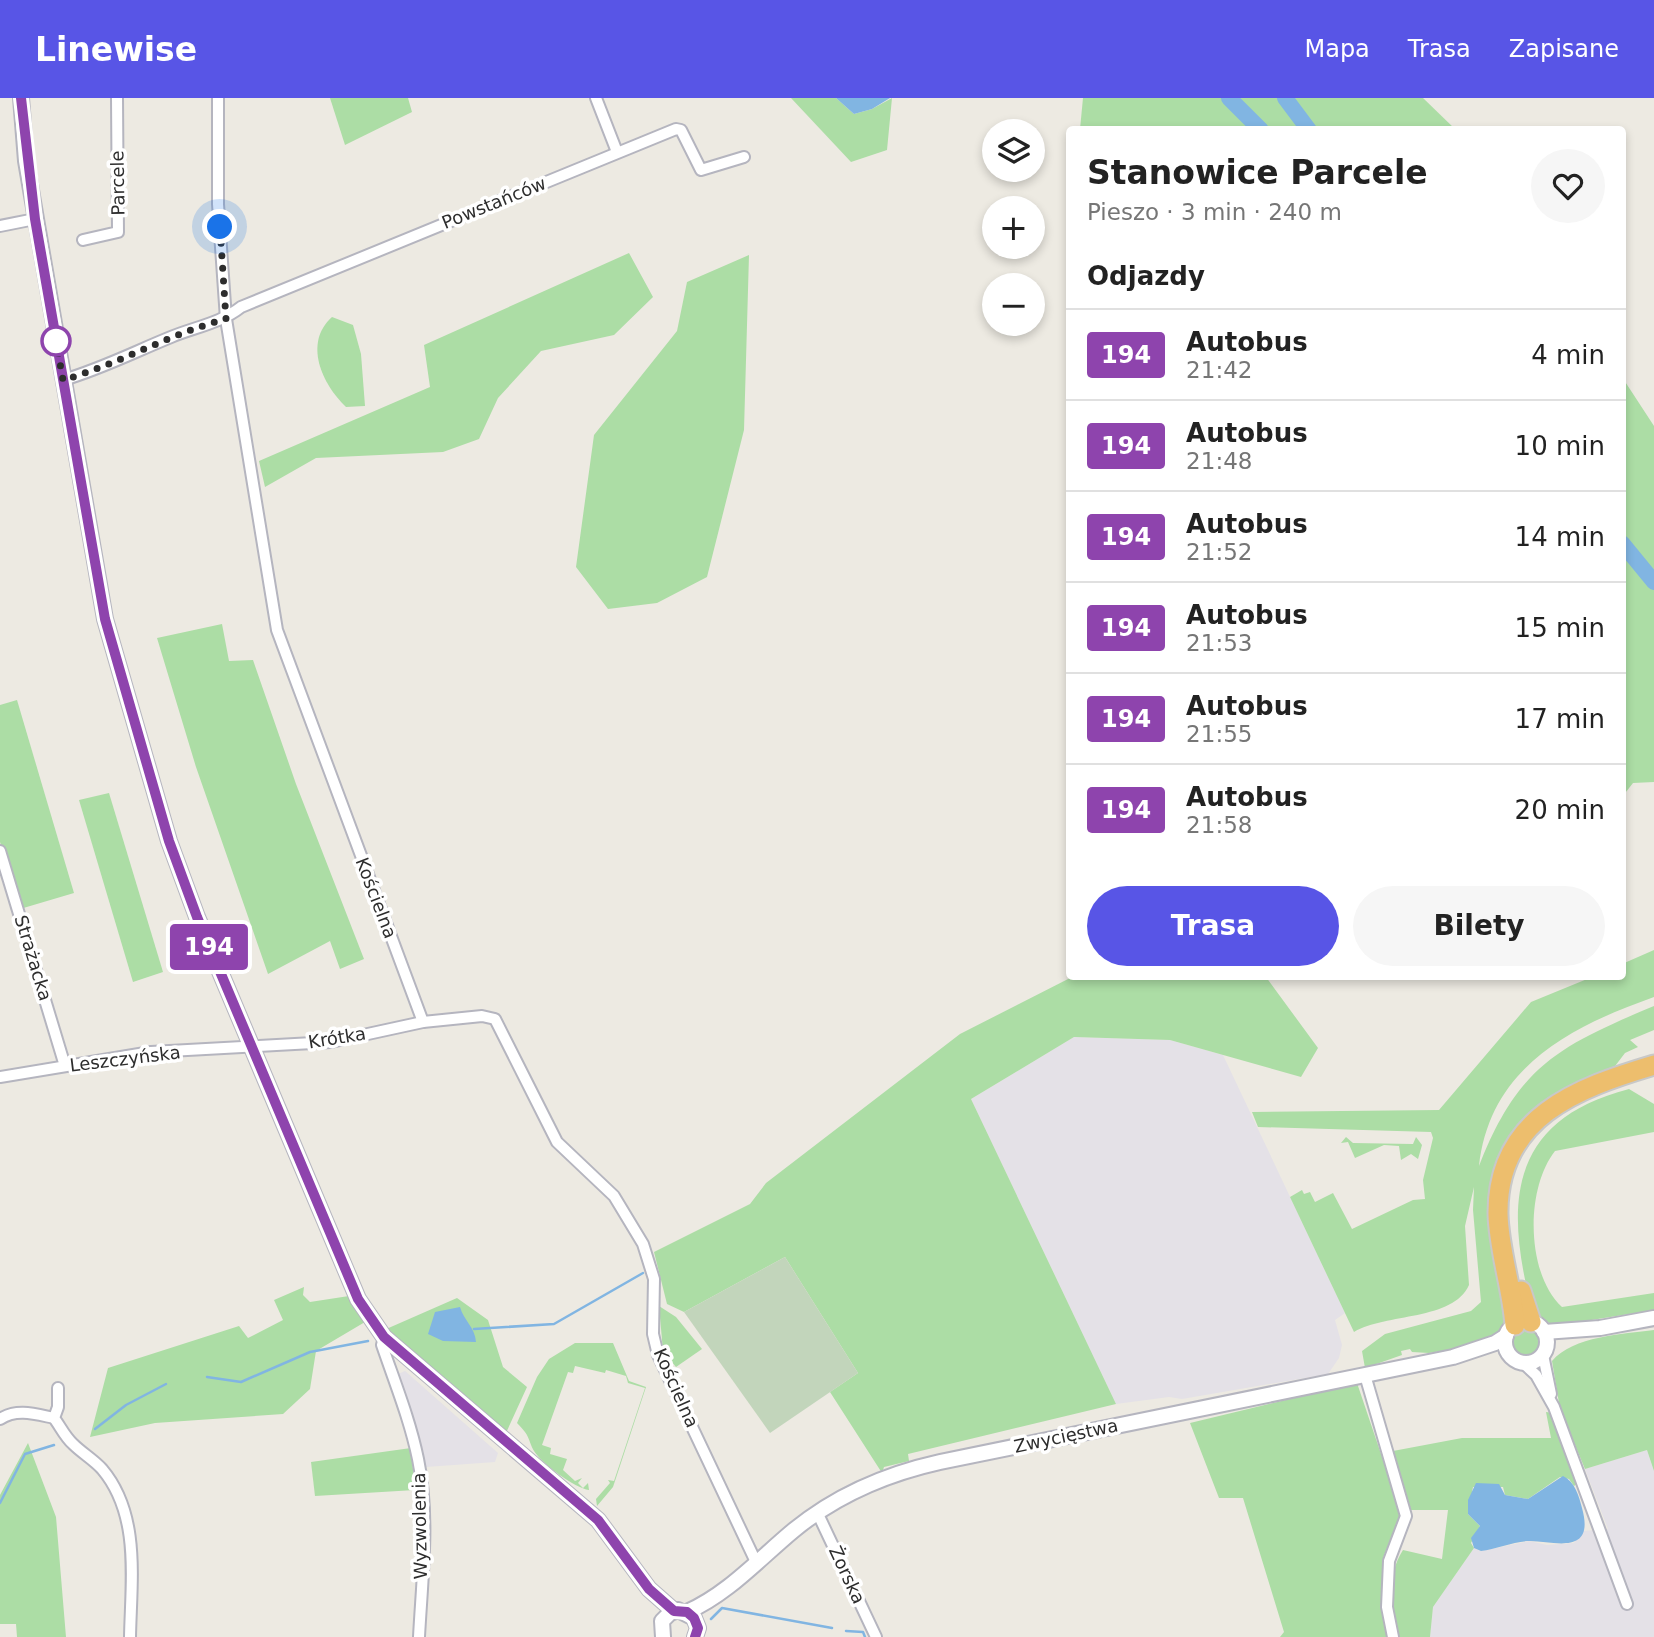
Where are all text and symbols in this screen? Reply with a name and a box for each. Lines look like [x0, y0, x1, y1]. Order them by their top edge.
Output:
text: Linewise [35, 30, 197, 69]
text: Mapa [1304, 35, 1370, 63]
text: Trasa [1408, 35, 1471, 63]
text: Zapisane [1509, 35, 1619, 63]
map controls [982, 119, 1045, 336]
button: layers [982, 119, 1045, 182]
button: heart [1531, 149, 1605, 223]
street label: Parcele [106, 150, 129, 216]
text: Stanowice Parcele [1087, 153, 1428, 192]
street label: Powstańców [439, 172, 549, 233]
button: + [982, 196, 1045, 259]
text: Pieszo · 3 min · 240 m [1087, 199, 1342, 225]
your location [202, 209, 237, 244]
text: Odjazdy [1087, 261, 1205, 291]
button: − [982, 273, 1045, 336]
unlabelled marker [41, 326, 71, 356]
text: Autobus [1186, 327, 1308, 357]
text: 4 min [1531, 340, 1605, 370]
text: 194 [1101, 341, 1151, 369]
text: 21:42 [1186, 357, 1252, 383]
text: Autobus [1186, 418, 1308, 448]
text: 10 min [1515, 431, 1605, 461]
text: 194 [1101, 432, 1151, 460]
text: 21:48 [1186, 448, 1252, 474]
text: Autobus [1186, 509, 1308, 539]
text: 14 min [1515, 522, 1605, 552]
text: 194 [1101, 523, 1151, 551]
text: 21:52 [1186, 539, 1252, 565]
text: Autobus [1186, 600, 1308, 630]
text: 15 min [1515, 613, 1605, 643]
text: 194 [1101, 614, 1151, 642]
text: 21:53 [1186, 630, 1252, 656]
text: Autobus [1186, 691, 1308, 721]
text: 17 min [1515, 704, 1605, 734]
text: 194 [1101, 705, 1151, 733]
text: 21:55 [1186, 721, 1252, 747]
text: Autobus [1186, 782, 1308, 812]
text: 20 min [1515, 795, 1605, 825]
text: 194 [1101, 796, 1151, 824]
text: 21:58 [1186, 812, 1252, 838]
street label: Kościelna [351, 855, 401, 941]
button: Trasa [1087, 886, 1339, 966]
button: Bilety [1353, 886, 1605, 966]
street label: Strażacka [11, 912, 56, 1003]
line badge: 194 [169, 924, 249, 970]
text: 194 [184, 933, 234, 961]
street label: Krótka [307, 1023, 367, 1052]
street label: Leszczyńska [68, 1041, 182, 1076]
street label: Kościelna [650, 1345, 703, 1431]
street label: Zwycięstwa [1012, 1414, 1120, 1457]
street label: Wyzwolenia [408, 1472, 431, 1580]
street label: Żorska [825, 1543, 870, 1607]

